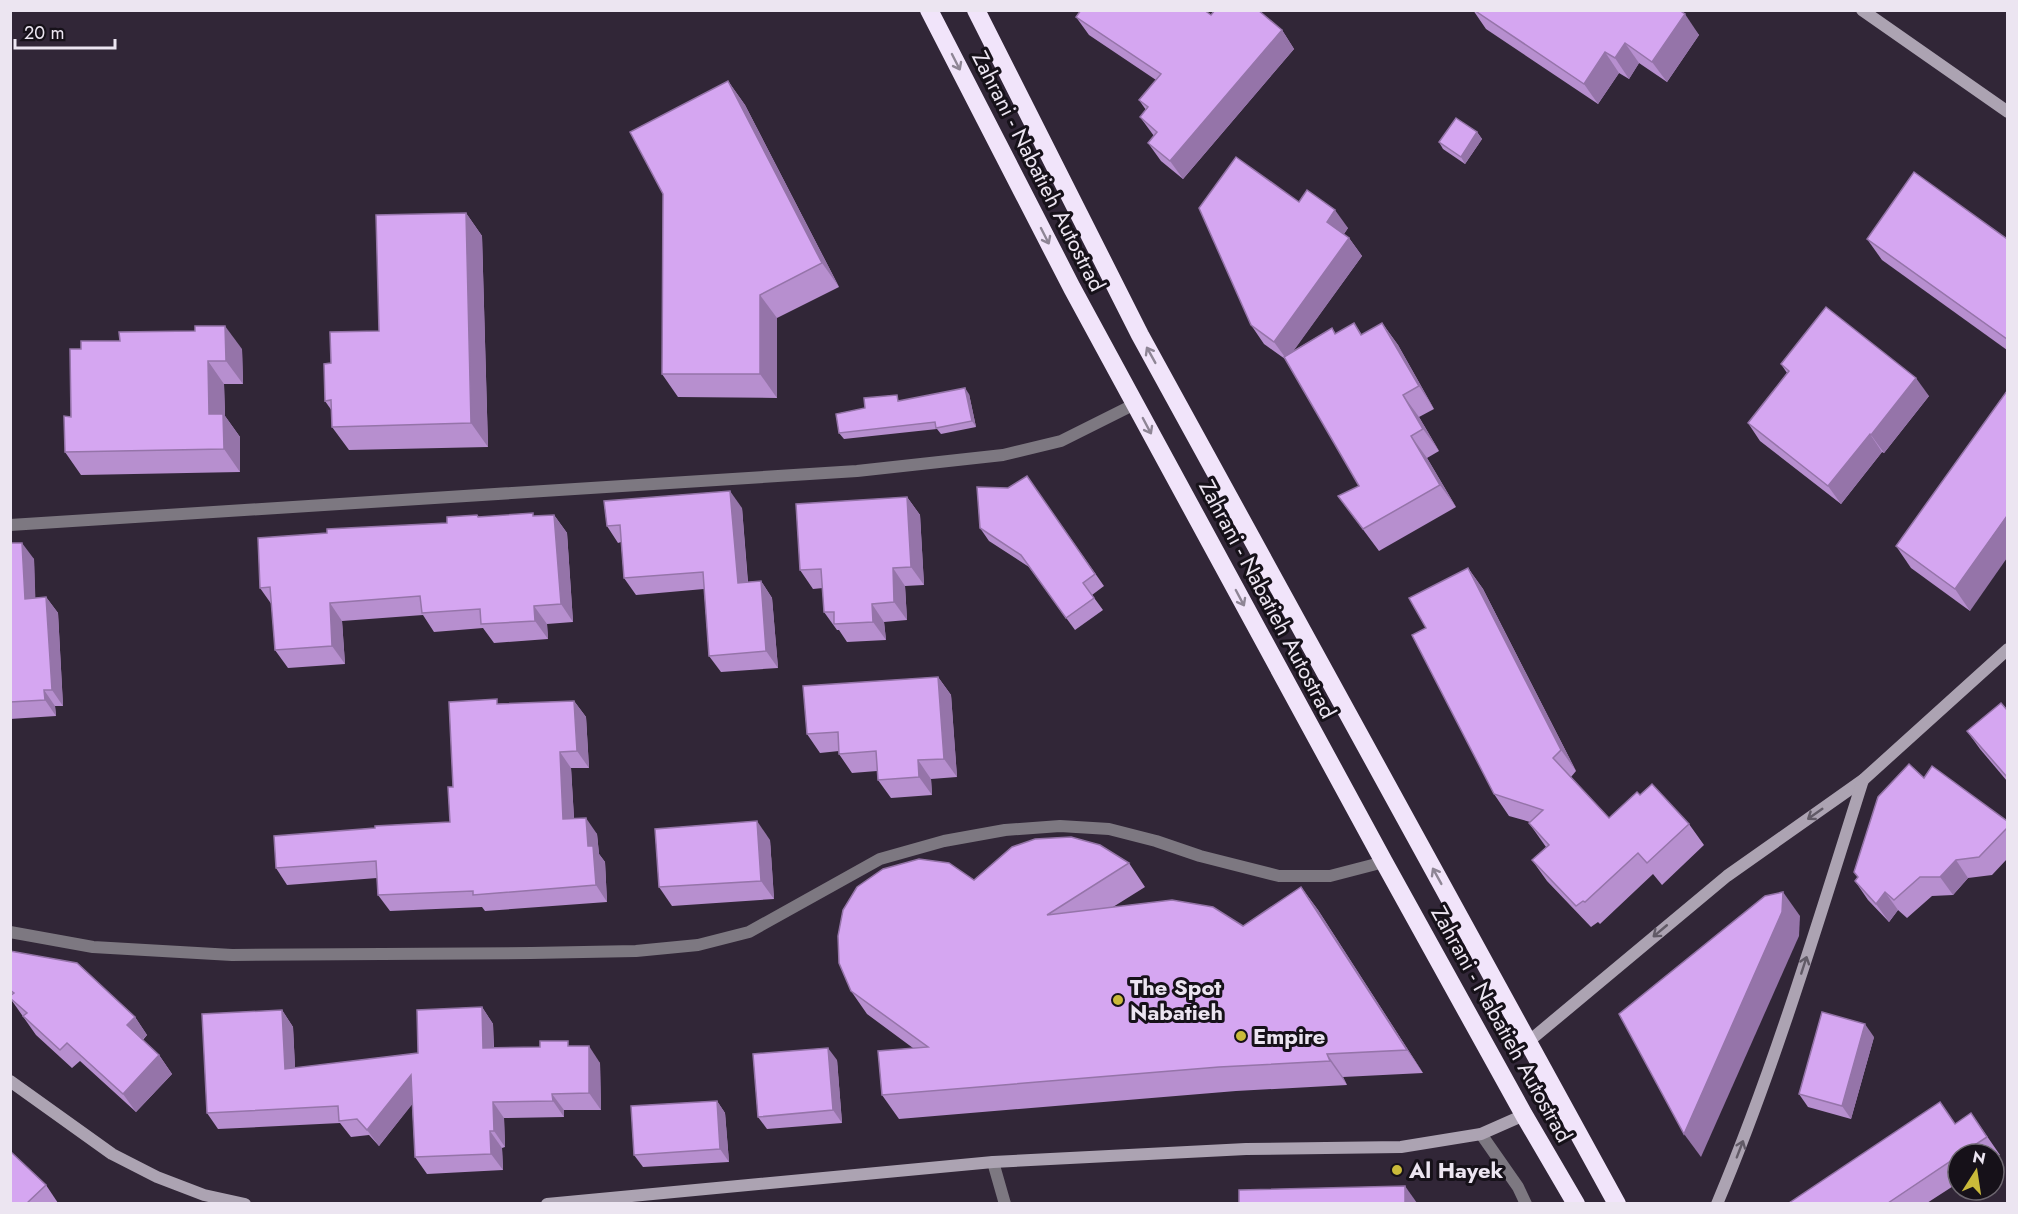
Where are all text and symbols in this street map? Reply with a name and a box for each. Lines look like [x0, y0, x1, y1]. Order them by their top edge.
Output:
scale bar [15, 12, 116, 50]
text: 20 m [24, 20, 64, 46]
street label: Zahrani - Nabatieh Autostrad [964, 45, 1114, 297]
one-way arrow [951, 53, 962, 71]
one-way arrow [1040, 226, 1051, 244]
one-way arrow [1145, 347, 1156, 365]
one-way arrow [1141, 417, 1153, 434]
street label: Zahrani - Nabatieh Autostrad [1191, 474, 1345, 724]
one-way arrow [1235, 588, 1246, 606]
one-way arrow [1808, 808, 1824, 820]
one-way arrow [1431, 868, 1443, 885]
street label: Zahrani - Nabatieh Autostrad [1423, 900, 1581, 1148]
one-way arrow [1652, 925, 1668, 938]
one-way arrow [1799, 956, 1810, 975]
place label: The Spot Nabatieh [1130, 971, 1223, 1028]
marker: The Spot Nabatieh [1111, 993, 1125, 1007]
place label: Empire [1253, 1020, 1325, 1052]
marker: Empire [1234, 1029, 1248, 1043]
one-way arrow [1735, 1141, 1746, 1159]
north arrow [1946, 1142, 2006, 1202]
text: N [1970, 1145, 1988, 1170]
place label: Al Hayek [1408, 1154, 1503, 1186]
marker: Al Hayek [1390, 1163, 1404, 1177]

